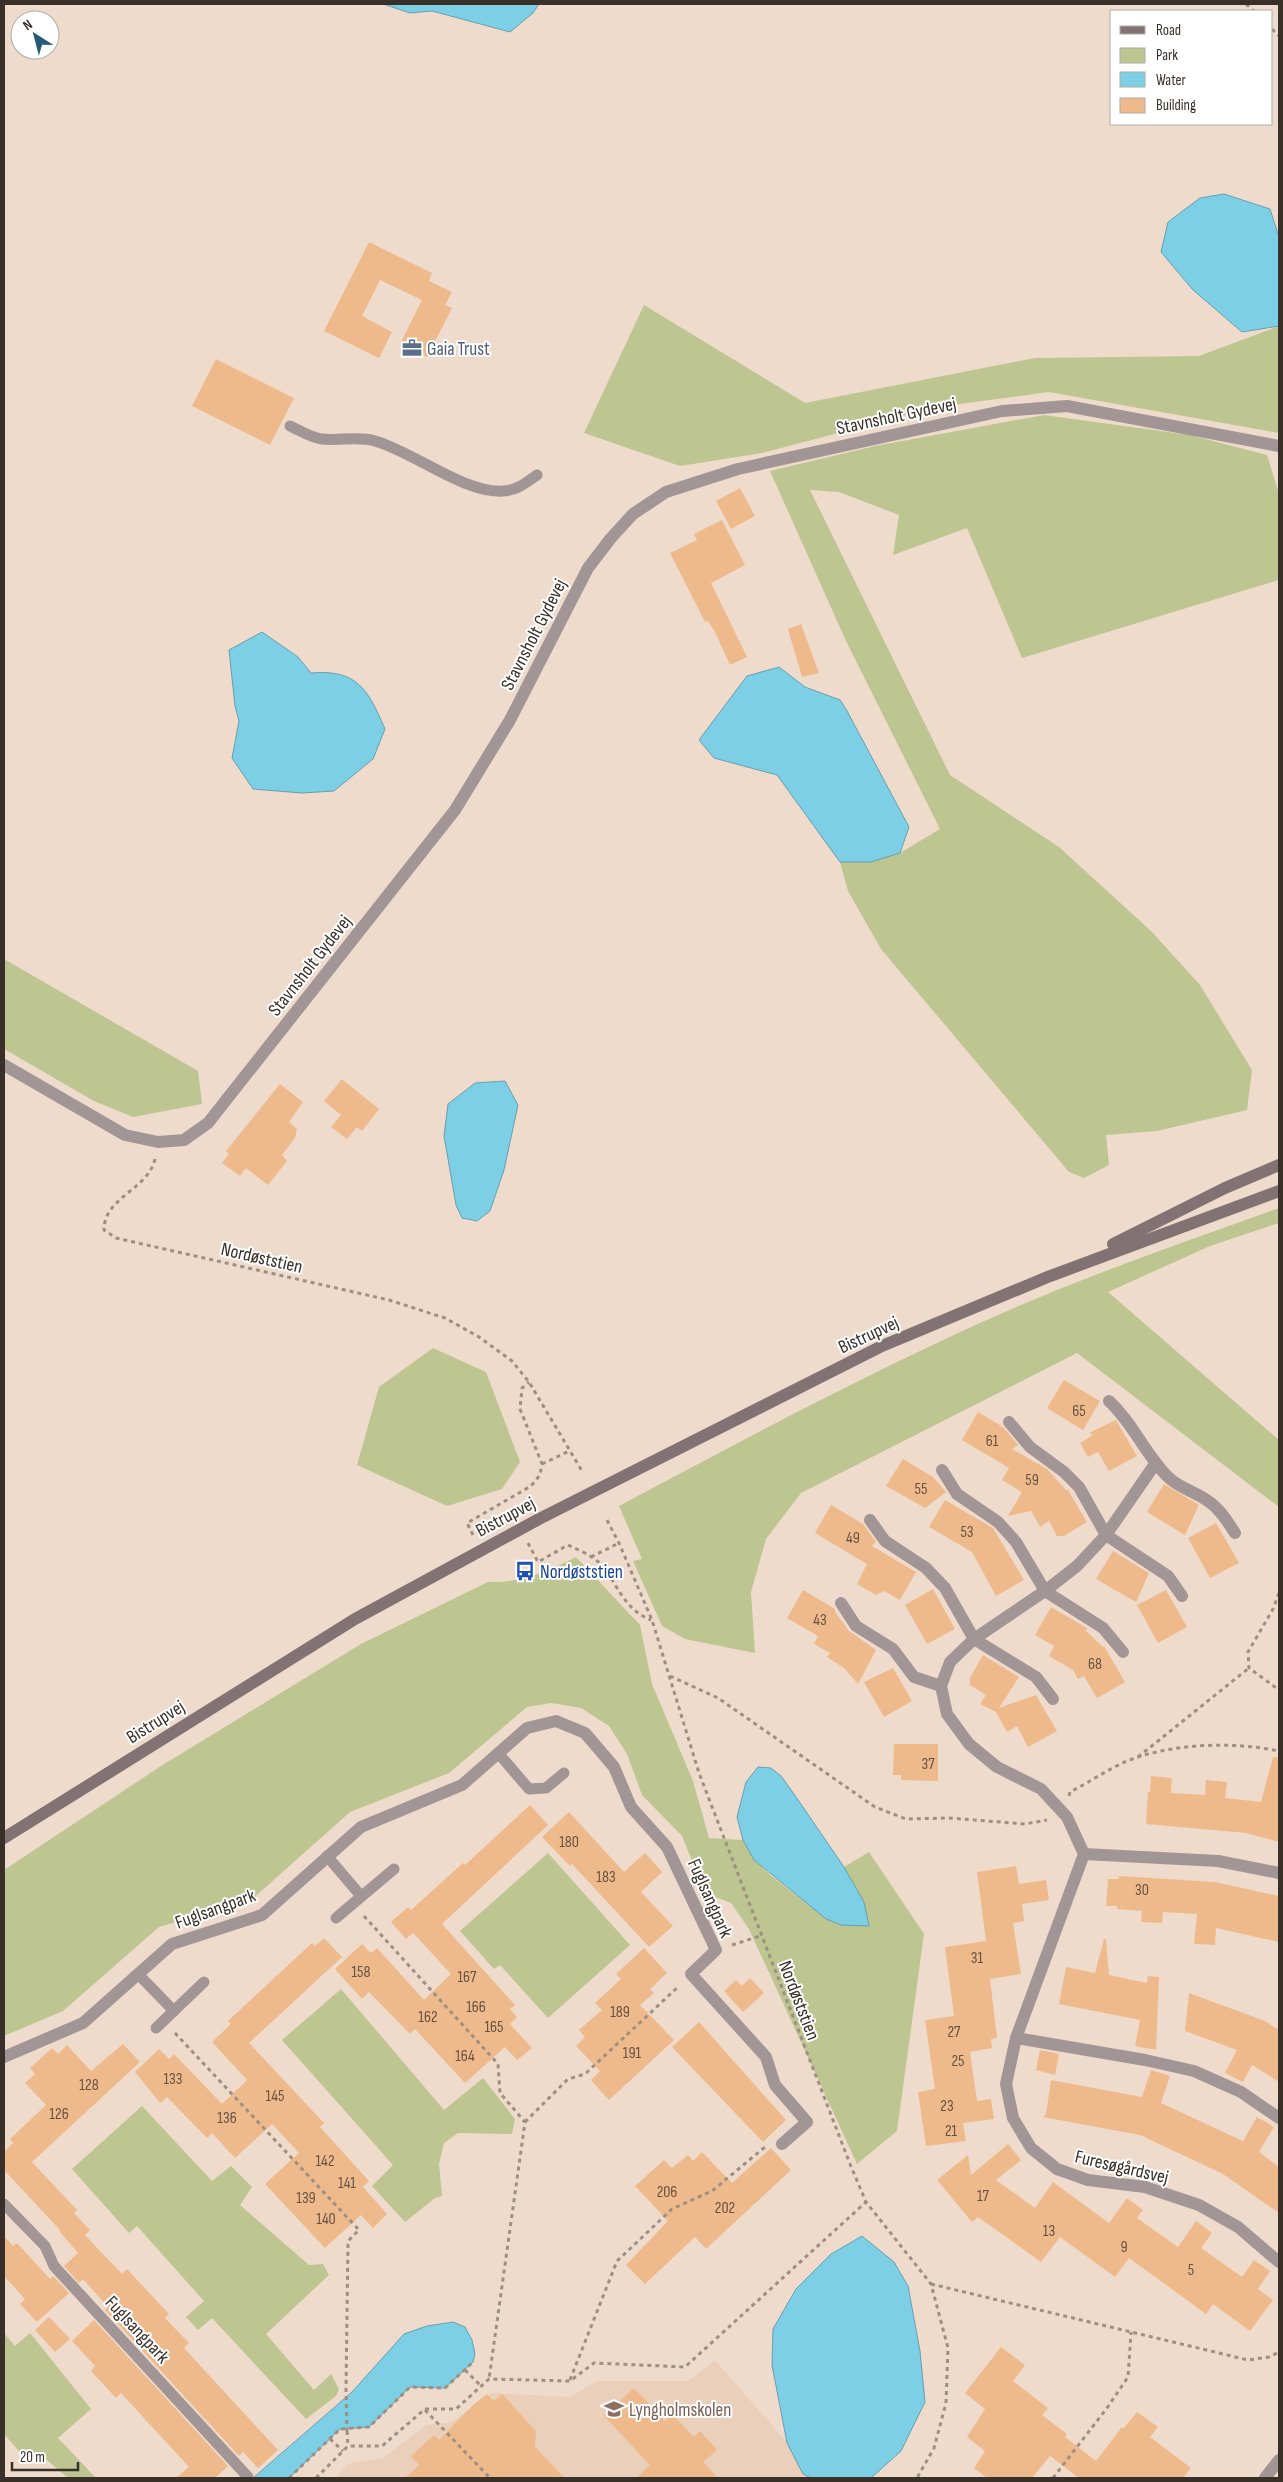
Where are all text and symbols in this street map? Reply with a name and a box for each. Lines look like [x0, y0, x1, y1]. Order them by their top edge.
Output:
north arrow [10, 10, 60, 60]
legend [1110, 10, 1273, 125]
text: N [20, 16, 36, 34]
text: Road [1156, 21, 1181, 40]
text: Park [1156, 46, 1178, 65]
text: Water [1156, 71, 1187, 90]
text: Building [1156, 96, 1196, 115]
office icon: Gaia Trust [401, 337, 423, 359]
place label: Gaia Trust [427, 338, 490, 361]
street label: Stavnsholt Gydevej [834, 393, 958, 440]
street label: Stavnsholt Gydevej [496, 575, 572, 694]
street label: Stavnsholt Gydevej [264, 911, 357, 1021]
street label: Nordøststien [219, 1238, 305, 1279]
street label: Bistrupvej [835, 1311, 902, 1359]
house number: 65 [1072, 1402, 1086, 1421]
house number: 61 [986, 1432, 999, 1451]
house number: 59 [1025, 1471, 1039, 1490]
house number: 55 [915, 1480, 927, 1499]
street label: Bistrupvej [472, 1492, 539, 1542]
house number: 53 [960, 1523, 974, 1542]
house number: 49 [846, 1529, 860, 1548]
bus stop icon: Nordøststien [514, 1560, 536, 1582]
place label: Nordøststien [540, 1561, 623, 1584]
house number: 43 [813, 1611, 827, 1630]
house number: 68 [1088, 1655, 1102, 1674]
street label: Bistrupvej [123, 1696, 189, 1749]
house number: 37 [921, 1755, 935, 1774]
house number: 180 [559, 1833, 579, 1852]
street label: Fuglsangpark [682, 1856, 737, 1942]
house number: 183 [596, 1868, 616, 1887]
house number: 30 [1135, 1881, 1149, 1900]
street label: Fuglsangpark [172, 1884, 260, 1935]
house number: 31 [971, 1949, 984, 1968]
street label: Nordøststien [773, 1958, 824, 2043]
house number: 158 [351, 1963, 371, 1982]
house number: 167 [457, 1968, 477, 1987]
house number: 166 [466, 1998, 486, 2017]
house number: 189 [610, 2003, 630, 2022]
house number: 162 [418, 2008, 438, 2027]
house number: 165 [484, 2018, 504, 2037]
house number: 27 [947, 2023, 961, 2042]
house number: 191 [623, 2044, 642, 2063]
house number: 164 [455, 2047, 475, 2066]
house number: 25 [951, 2052, 965, 2071]
house number: 133 [163, 2070, 183, 2089]
house number: 128 [79, 2076, 99, 2095]
house number: 145 [266, 2087, 284, 2106]
house number: 23 [940, 2097, 954, 2116]
house number: 126 [49, 2105, 69, 2124]
house number: 136 [217, 2109, 237, 2128]
house number: 21 [945, 2122, 958, 2141]
street label: Furesøgårdsvej [1073, 2146, 1171, 2189]
house number: 142 [316, 2152, 334, 2171]
house number: 141 [338, 2174, 356, 2193]
house number: 206 [657, 2183, 677, 2202]
house number: 17 [977, 2187, 990, 2206]
house number: 139 [296, 2189, 316, 2208]
house number: 202 [715, 2199, 735, 2218]
house number: 140 [316, 2210, 336, 2229]
house number: 13 [1043, 2222, 1055, 2241]
house number: 9 [1120, 2238, 1128, 2257]
house number: 5 [1188, 2261, 1194, 2280]
street label: Fuglsangpark [100, 2292, 174, 2369]
school or university icon: Lyngholmskolen [603, 2398, 625, 2420]
place label: Lyngholmskolen [629, 2399, 731, 2422]
scale bar [12, 2440, 79, 2472]
text: 20 m [20, 2448, 45, 2467]

